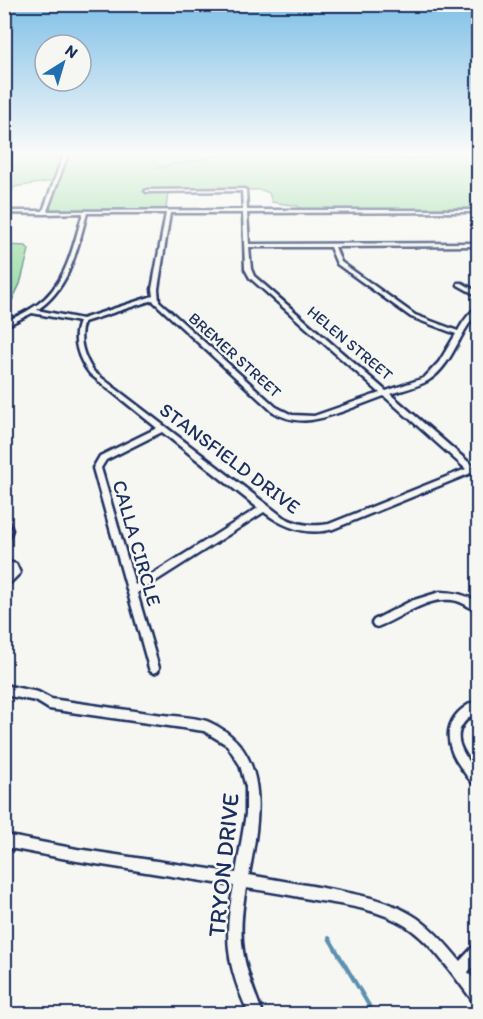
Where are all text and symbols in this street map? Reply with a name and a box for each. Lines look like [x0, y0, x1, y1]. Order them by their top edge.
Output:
north arrow [33, 33, 93, 93]
text: N [62, 41, 82, 62]
street label: HELEN STREET [303, 302, 397, 384]
street label: BREMER STREET [185, 308, 285, 402]
street label: STANSFIELD DRIVE [155, 397, 305, 519]
street label: CALLA CIRCLE [108, 477, 166, 609]
street label: TRYON DRIVE [201, 792, 245, 938]

